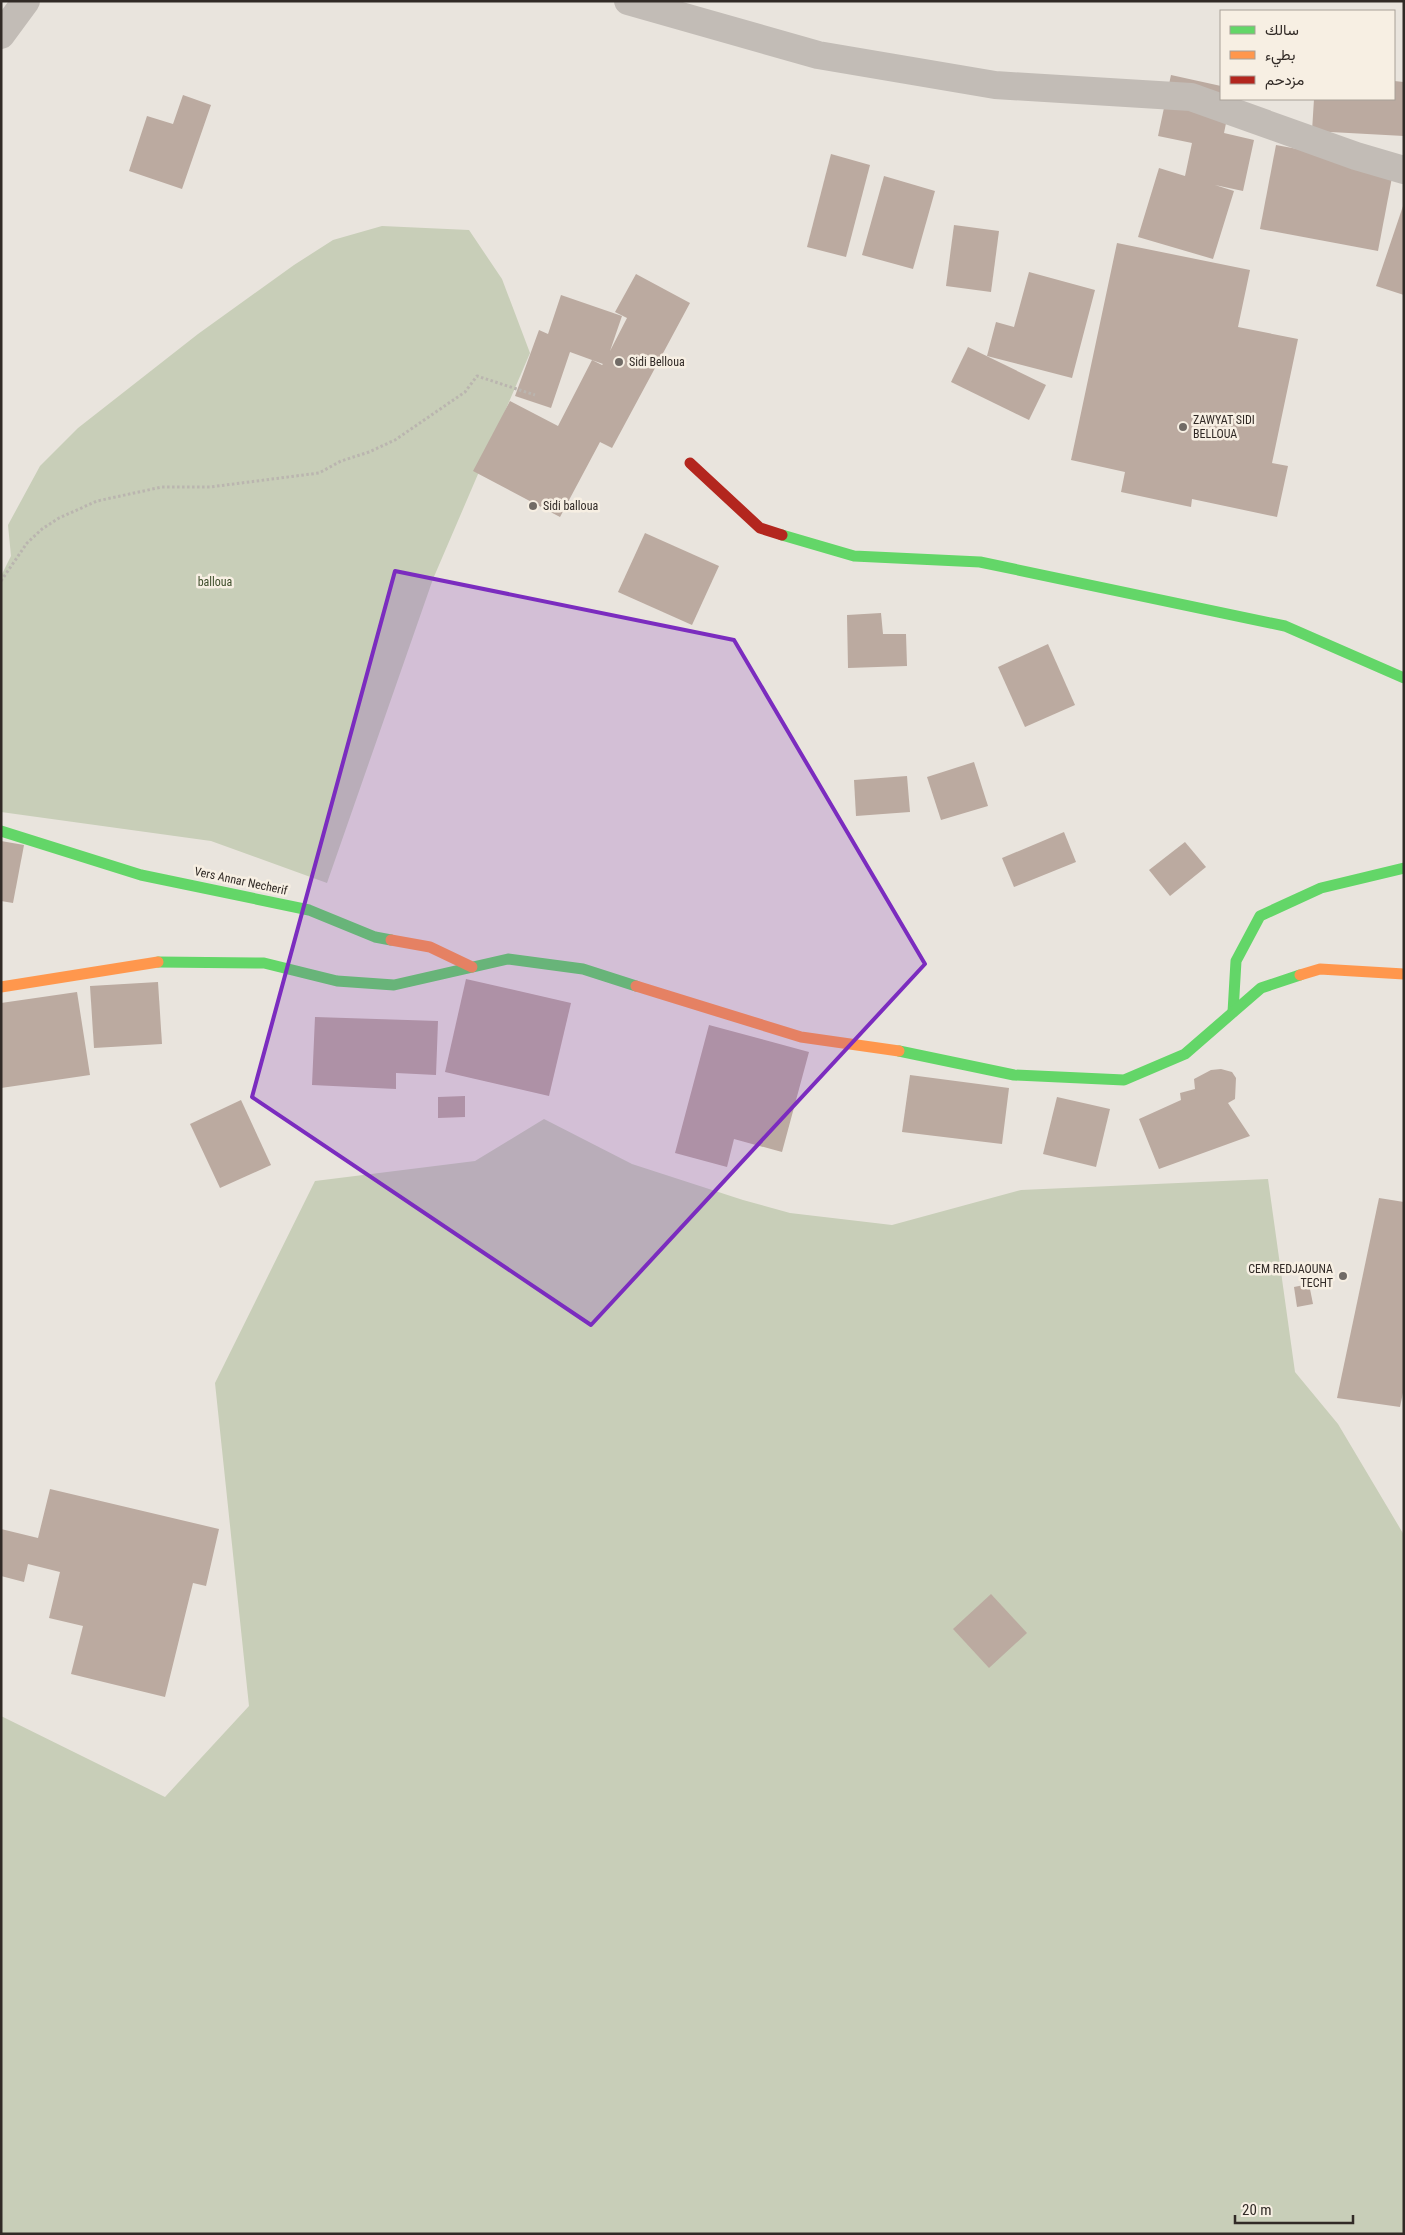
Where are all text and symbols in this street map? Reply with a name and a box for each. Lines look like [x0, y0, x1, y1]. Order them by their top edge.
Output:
legend [1220, 10, 1395, 100]
text: سالك [1265, 21, 1299, 39]
text: بطيء [1265, 46, 1295, 68]
text: مزدحم [1265, 71, 1304, 90]
place label: Sidi Belloua [629, 355, 685, 369]
marker: Sidi Belloua [613, 356, 625, 368]
place label: ZAWYAT SIDI BELLOUA [1193, 413, 1255, 441]
marker: ZAWYAT SIDI BELLOUA [1177, 421, 1189, 433]
place label: Sidi balloua [543, 499, 598, 513]
marker: Sidi balloua [527, 500, 539, 512]
park label: balloua [198, 575, 233, 589]
street label: Vers Annar Necherif [193, 864, 289, 898]
place label: CEM REDJAOUNA TECHT [1248, 1262, 1333, 1290]
marker: CEM REDJAOUNA TECHT [1337, 1270, 1349, 1282]
scale bar [1235, 2192, 1352, 2224]
text: 20 m [1242, 2201, 1272, 2219]

